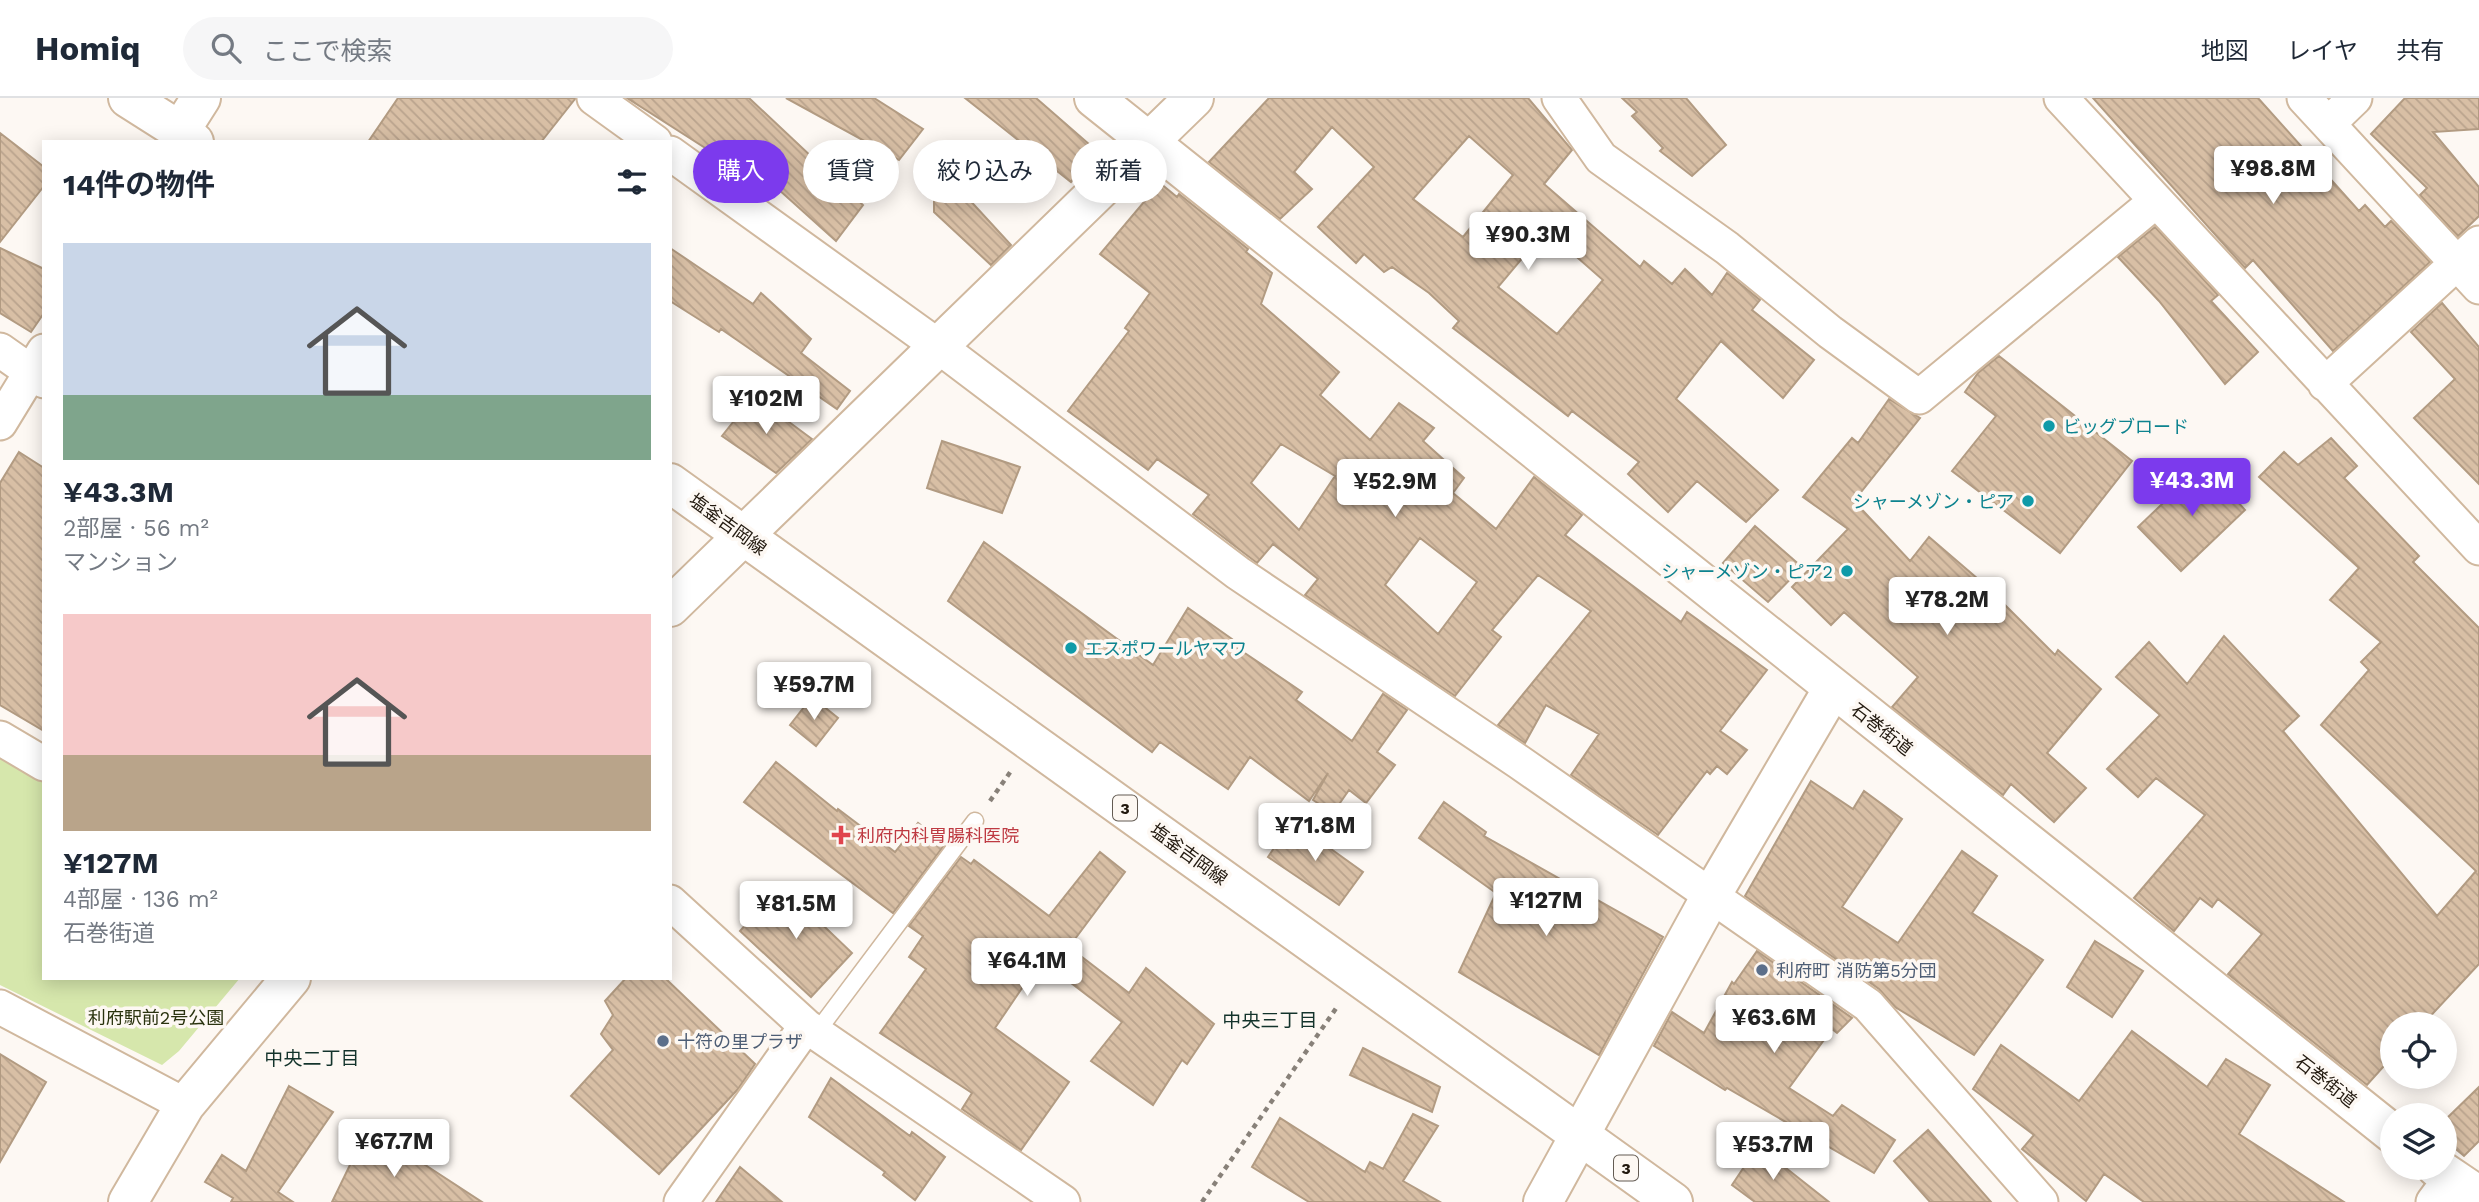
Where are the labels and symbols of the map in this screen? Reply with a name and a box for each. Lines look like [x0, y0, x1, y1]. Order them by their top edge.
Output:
pin: ¥98.8M [2216, 146, 2330, 206]
pin: ¥90.3M [1471, 212, 1585, 272]
pin: ¥102M [717, 376, 815, 436]
place label: ビッグブロード [2063, 416, 2189, 437]
marker: ビッグブロード [2041, 418, 2057, 434]
pin: ¥43.3M [2135, 458, 2249, 518]
pin: ¥52.9M [1338, 460, 1452, 519]
street label: 塩釜吉岡線 [685, 489, 771, 559]
place label: シャーメゾン・ピア [1853, 491, 2014, 512]
marker: シャーメゾン・ピア [2020, 493, 2036, 509]
place label: シャーメゾン・ピア2 [1661, 561, 1833, 582]
marker: シャーメゾン・ピア2 [1839, 563, 1855, 579]
pin: ¥78.2M [1890, 578, 2004, 637]
place label: エスポワールヤマワ [1085, 638, 1247, 659]
marker: エスポワールヤマワ [1063, 640, 1079, 656]
pin: ¥59.7M [757, 662, 871, 722]
street label: 石巻街道 [1847, 699, 1917, 759]
road number: 3 [1113, 796, 1137, 820]
pin: ¥71.8M [1258, 804, 1372, 863]
street label: 塩釜吉岡線 [1146, 819, 1232, 889]
marker: 利府内科胃腸科医院 [831, 825, 851, 845]
place label: 利府内科胃腸科医院 [857, 825, 1019, 846]
pin: ¥127M [1497, 878, 1595, 938]
pin: ¥81.5M [739, 882, 853, 941]
pin: ¥64.1M [970, 939, 1084, 998]
place label: 利府町 消防第5分団 [1776, 960, 1937, 981]
marker: 利府町 消防第5分団 [1754, 962, 1770, 978]
pin: ¥63.6M [1717, 996, 1831, 1055]
park label: 利府駅前2号公園 [88, 1007, 224, 1028]
district label: 中央三丁目 [1222, 1009, 1318, 1032]
place label: 十符の里プラザ [677, 1031, 803, 1052]
marker: 十符の里プラザ [655, 1033, 671, 1049]
district label: 中央二丁目 [264, 1047, 360, 1070]
street label: 石巻街道 [2291, 1051, 2361, 1111]
pin: ¥67.7M [337, 1119, 451, 1179]
pin: ¥53.7M [1716, 1122, 1830, 1182]
road number: 3 [1614, 1156, 1638, 1180]

